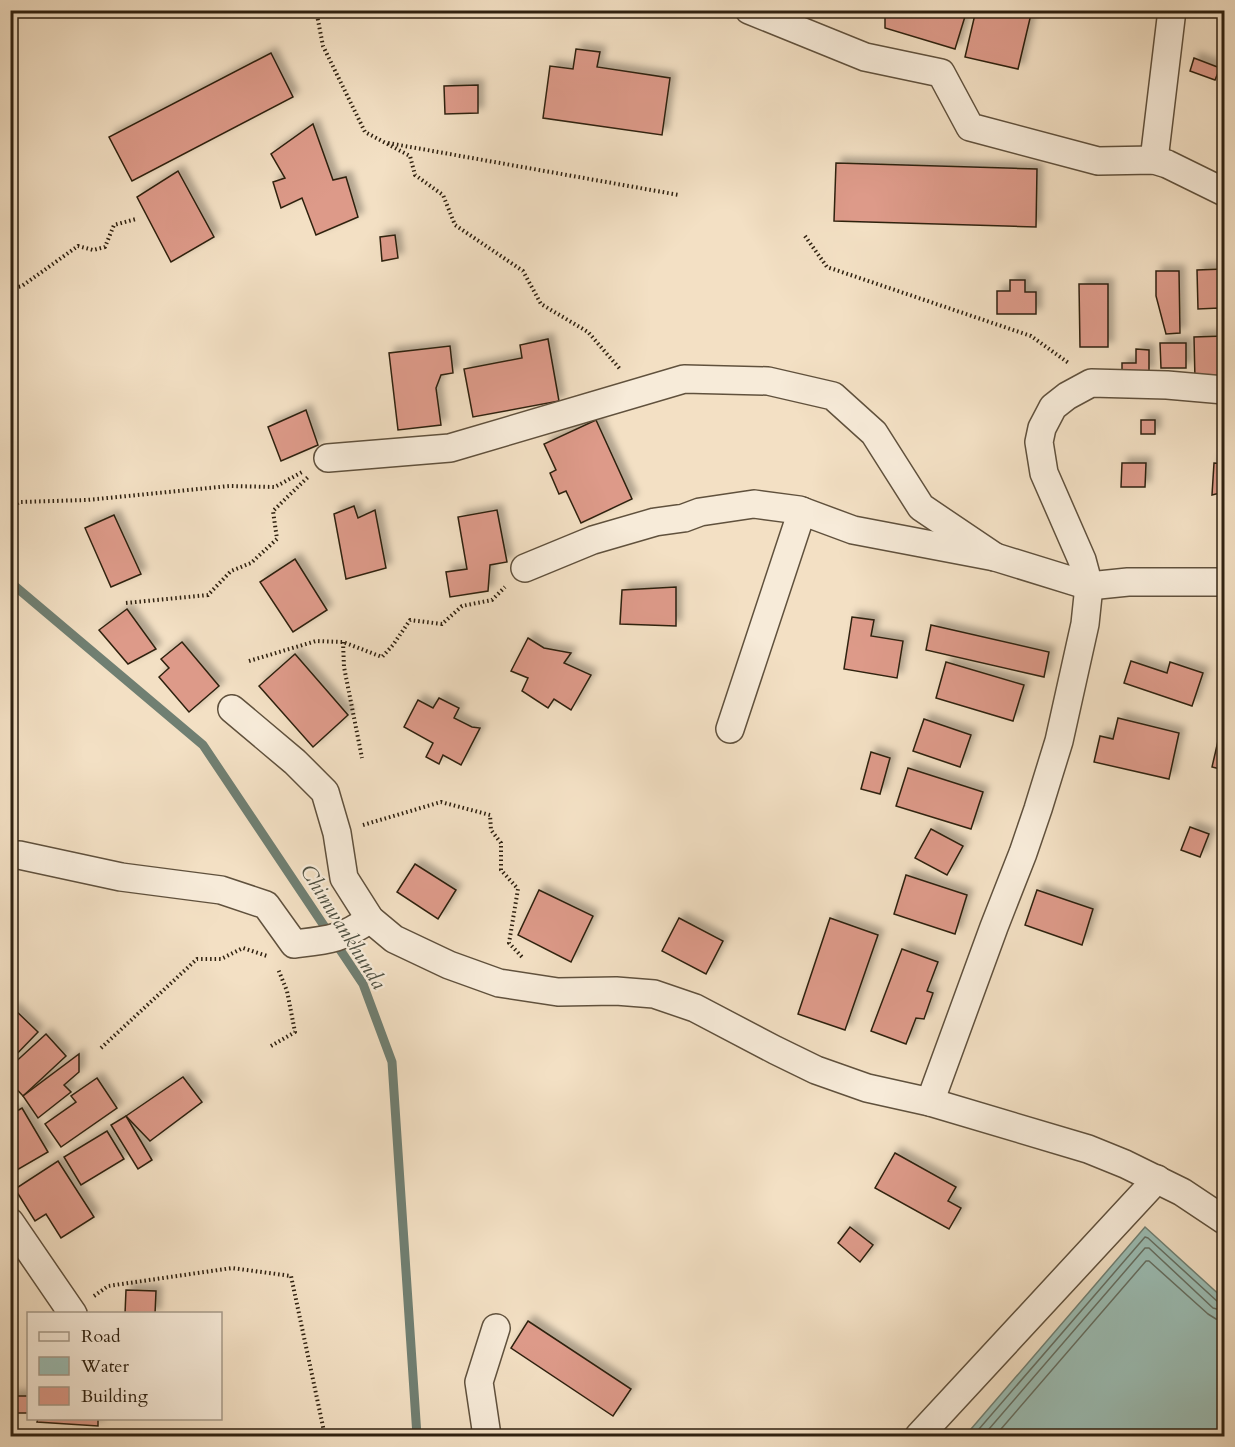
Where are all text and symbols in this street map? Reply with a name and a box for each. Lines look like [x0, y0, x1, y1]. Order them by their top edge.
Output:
water label: Chimwankhunda [293, 859, 393, 995]
legend [27, 1312, 222, 1420]
text: Road [81, 1324, 121, 1349]
text: Water [80, 1354, 130, 1379]
text: Building [81, 1384, 149, 1409]

